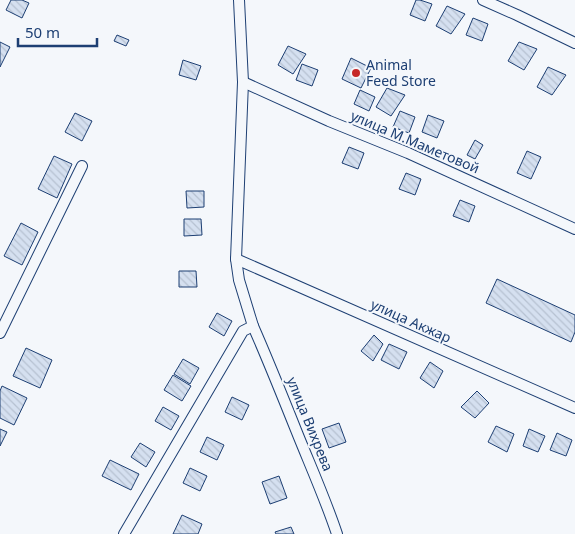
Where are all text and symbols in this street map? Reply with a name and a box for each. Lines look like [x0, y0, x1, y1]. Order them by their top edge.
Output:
scale bar [18, 15, 96, 47]
text: 50 m [25, 22, 60, 42]
place label: Animal Feed Store [366, 55, 436, 90]
marker: Animal Feed Store [350, 67, 362, 79]
street label: улица М.Маметовой [348, 106, 483, 177]
street label: улица Акжар [368, 294, 455, 347]
street label: улица Вихрева [283, 374, 338, 474]

